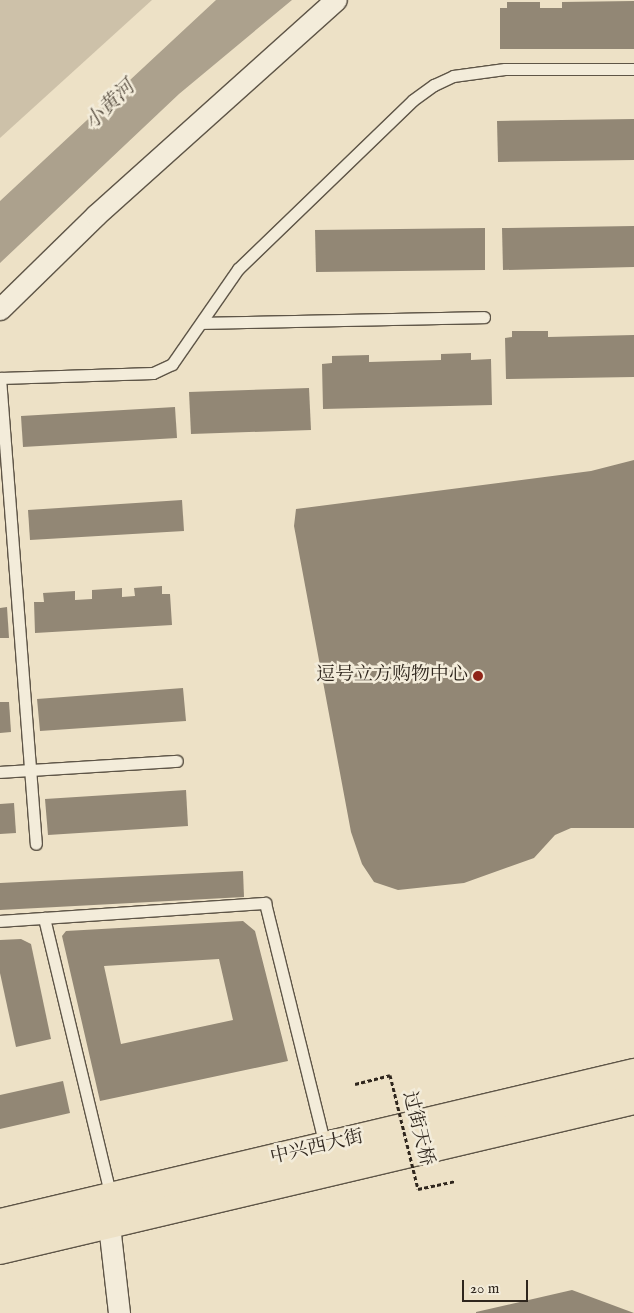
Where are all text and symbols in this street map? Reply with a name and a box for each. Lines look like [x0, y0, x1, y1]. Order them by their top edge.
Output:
water label: 小黄河 [80, 76, 140, 134]
place label: 逗号立方购物中心 [316, 665, 468, 687]
marker: 逗号立方购物中心 [472, 670, 484, 682]
street label: 过街天桥 [397, 1089, 437, 1169]
street label: 中兴西大街 [268, 1126, 366, 1170]
scale bar [464, 1270, 530, 1302]
text: 20 m [470, 1279, 499, 1298]

